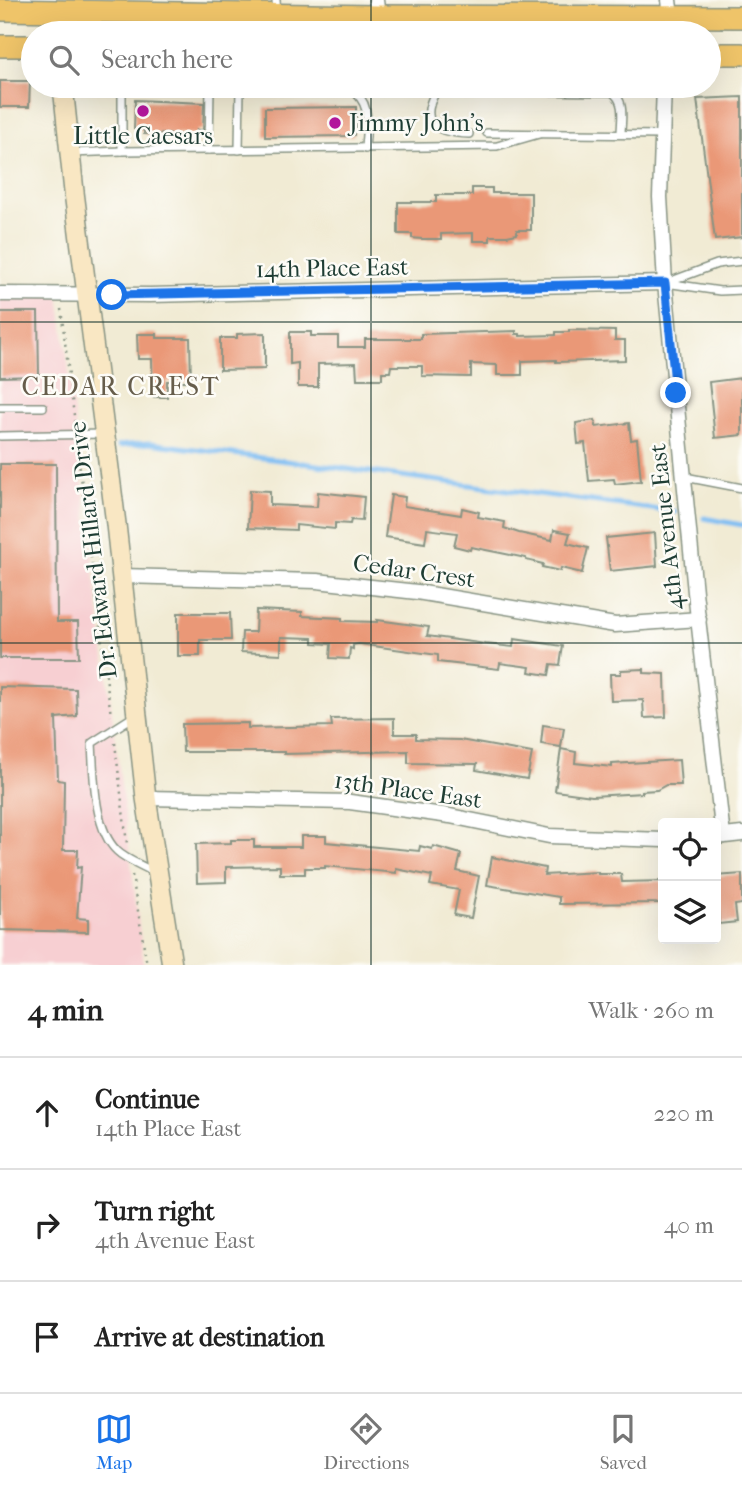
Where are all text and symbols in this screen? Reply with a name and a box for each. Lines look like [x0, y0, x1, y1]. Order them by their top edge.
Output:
search box [21, 21, 721, 98]
icon: search [45, 41, 83, 79]
text: Search here [101, 44, 233, 75]
marker: Little Caesars [135, 103, 151, 119]
place label: Jimmy John's [347, 109, 484, 137]
marker: Jimmy John's [327, 115, 343, 131]
place label: Little Caesars [73, 122, 213, 150]
street label: 14th Place East [255, 253, 409, 283]
route start [96, 279, 127, 310]
district label: CEDAR CREST [21, 371, 221, 402]
route end [660, 377, 691, 408]
street label: Dr. Edward Hillard Drive [63, 420, 123, 680]
street label: 4th Avenue East [643, 442, 689, 612]
street label: Cedar Crest [351, 549, 477, 593]
street label: 13th Place East [332, 766, 484, 814]
map controls [658, 818, 721, 944]
button: locate [658, 818, 721, 881]
button: layers [658, 881, 721, 944]
text: 4 min [28, 993, 103, 1028]
text: Walk · 260 m [589, 997, 714, 1024]
text: Continue [95, 1084, 200, 1115]
icon: ahead [28, 1094, 66, 1132]
text: 220 m [654, 1100, 714, 1127]
text: 14th Place East [95, 1115, 242, 1142]
text: Turn right [95, 1196, 215, 1227]
icon: right [28, 1206, 66, 1244]
text: 40 m [664, 1212, 714, 1239]
text: 4th Avenue East [95, 1227, 255, 1254]
icon: arrive [28, 1318, 66, 1356]
text: Arrive at destination [95, 1322, 325, 1353]
tab: Map [95, 1410, 133, 1474]
tab: Directions [324, 1410, 409, 1474]
tab: Saved [600, 1410, 647, 1474]

